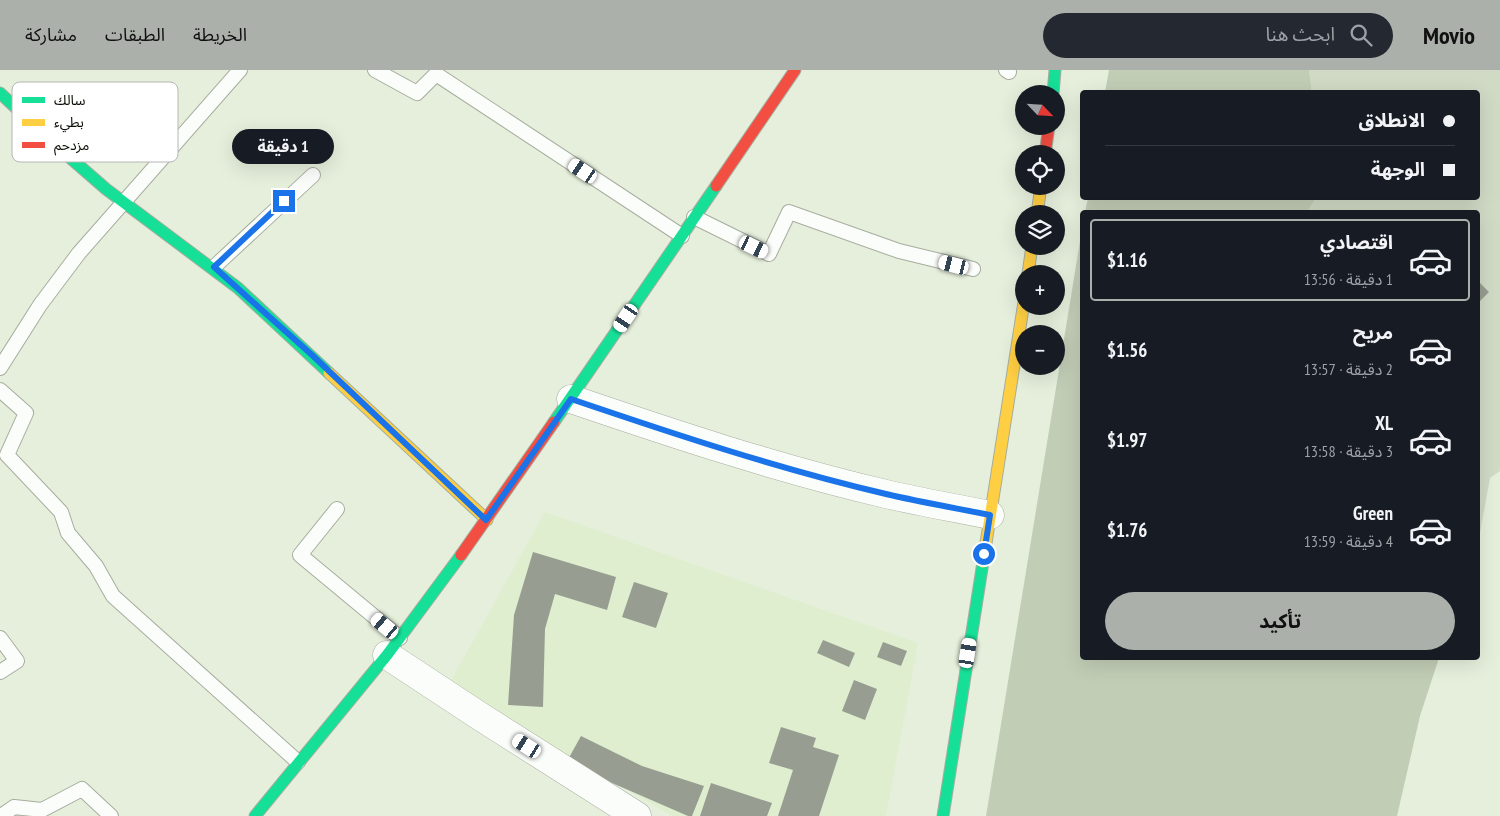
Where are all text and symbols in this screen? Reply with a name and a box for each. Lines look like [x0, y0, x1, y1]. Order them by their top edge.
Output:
search box [1043, 13, 1393, 58]
text: Movio [1423, 20, 1475, 51]
icon: search [1347, 21, 1375, 49]
text: ابحث هنا [1265, 22, 1335, 46]
text: مشاركة [25, 23, 77, 46]
text: الطبقات [105, 23, 165, 46]
text: الخريطة [193, 23, 247, 46]
legend [12, 82, 178, 162]
north arrow [1015, 85, 1065, 135]
map controls [1015, 85, 1065, 375]
text: سالك [54, 91, 86, 109]
text: الانطلاق [1359, 108, 1425, 132]
text: بطيء [54, 113, 84, 133]
callout: 1 دقيقة [233, 128, 335, 164]
text: مزدحم [54, 136, 89, 156]
text: 1 دقيقة [257, 136, 309, 156]
button: locate [1015, 145, 1065, 195]
car [566, 156, 599, 186]
text: الوجهة [1371, 157, 1425, 181]
route end [273, 190, 295, 212]
button: layers [1015, 205, 1065, 255]
text: اقتصادي [1320, 230, 1393, 254]
car [737, 234, 770, 260]
icon: car [1408, 238, 1453, 283]
text: $1.16 [1107, 248, 1147, 272]
car [937, 254, 970, 276]
button: + [1015, 265, 1065, 315]
text: 1 دقيقة · 13:56 [1304, 269, 1393, 289]
car [611, 301, 640, 335]
text: مريح [1353, 320, 1393, 344]
button: − [1015, 325, 1065, 375]
icon: car [1408, 328, 1453, 373]
text: $1.56 [1107, 338, 1147, 362]
text: 2 دقيقة · 13:57 [1304, 359, 1393, 379]
text: XL [1375, 411, 1393, 435]
icon: car [1408, 418, 1453, 463]
text: $1.97 [1107, 428, 1147, 452]
text: 3 دقيقة · 13:58 [1304, 441, 1393, 461]
text: Green [1353, 501, 1393, 525]
icon: car [1408, 508, 1453, 553]
text: $1.76 [1107, 518, 1147, 542]
text: 4 دقيقة · 13:59 [1304, 531, 1393, 551]
route start [973, 543, 995, 565]
button: تأكيد [1105, 592, 1455, 650]
car [368, 611, 401, 641]
car [958, 637, 977, 669]
car [510, 732, 543, 760]

